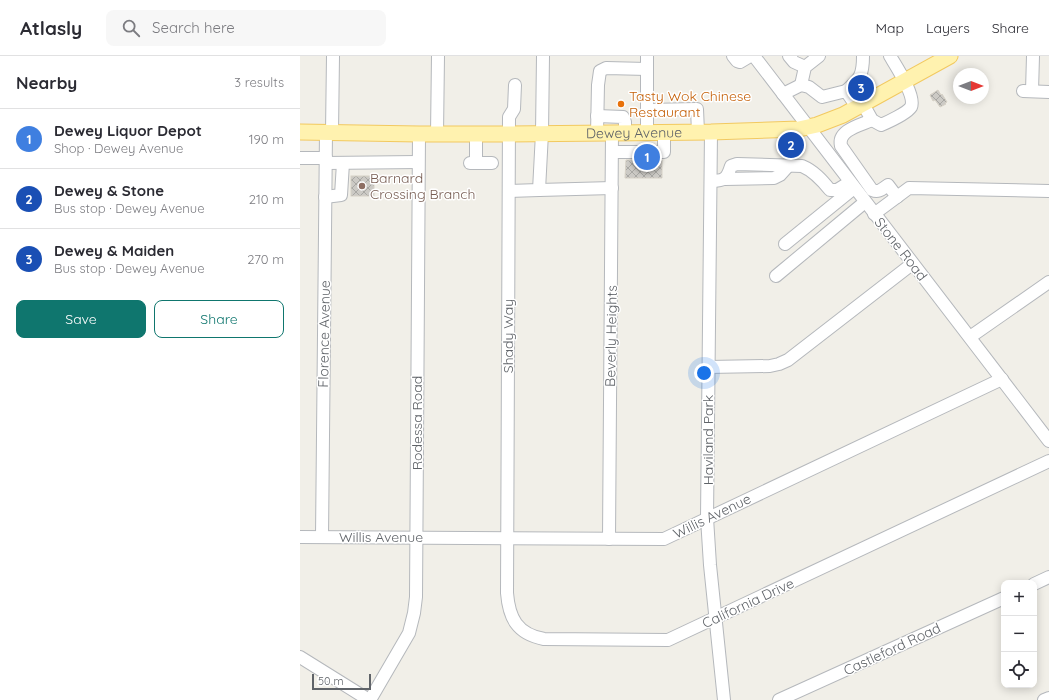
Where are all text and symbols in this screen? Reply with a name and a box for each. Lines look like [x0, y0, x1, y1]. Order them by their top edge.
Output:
search box [106, 10, 386, 46]
text: Atlasly [20, 16, 82, 40]
icon: search [120, 17, 142, 39]
text: Search here [152, 18, 235, 37]
text: Map [875, 19, 904, 37]
text: Layers [926, 19, 970, 37]
text: Share [992, 19, 1029, 37]
north arrow [953, 68, 989, 104]
text: Nearby [16, 72, 77, 93]
pin: 3 [848, 73, 874, 103]
text: 3 results [234, 74, 284, 90]
place label: Tasty Wok Chinese Restaurant [629, 87, 751, 121]
marker: Tasty Wok Chinese Restaurant [616, 99, 626, 109]
text: Dewey Liquor Depot [54, 121, 202, 140]
street label: Dewey Avenue [586, 123, 682, 142]
pin: 2 [778, 130, 804, 160]
text: 1 [26, 131, 32, 147]
text: 190 m [249, 131, 284, 147]
text: Shop · Dewey Avenue [54, 140, 183, 156]
pin: 1 [634, 142, 660, 172]
place label: Barnard Crossing Branch [370, 169, 476, 203]
text: Dewey & Stone [54, 181, 164, 200]
marker: Barnard Crossing Branch [357, 181, 367, 191]
text: 2 [25, 191, 33, 207]
text: 210 m [249, 191, 284, 207]
text: Bus stop · Dewey Avenue [54, 200, 205, 216]
street label: Stone Road [871, 214, 931, 284]
text: Dewey & Maiden [54, 241, 174, 260]
text: 3 [26, 251, 32, 267]
text: 270 m [247, 251, 284, 267]
text: Bus stop · Dewey Avenue [54, 260, 205, 276]
street label: Florence Avenue [314, 280, 334, 388]
street label: Beverly Heights [601, 285, 621, 387]
street label: Shady Way [499, 299, 517, 373]
button: Save [16, 300, 146, 338]
button: Share [154, 300, 284, 338]
your location [694, 363, 714, 383]
street label: Rodessa Road [408, 376, 426, 470]
street label: Haviland Park [699, 395, 717, 485]
street label: Willis Avenue [670, 489, 754, 543]
street label: Willis Avenue [339, 528, 423, 546]
street label: California Drive [699, 574, 797, 632]
map controls [1001, 580, 1037, 688]
button: + [1001, 580, 1037, 616]
button: − [1001, 616, 1037, 652]
street label: Castleford Road [841, 619, 943, 679]
button: locate [1001, 652, 1037, 688]
scale bar [312, 672, 371, 691]
text: 50 m [318, 674, 344, 688]

